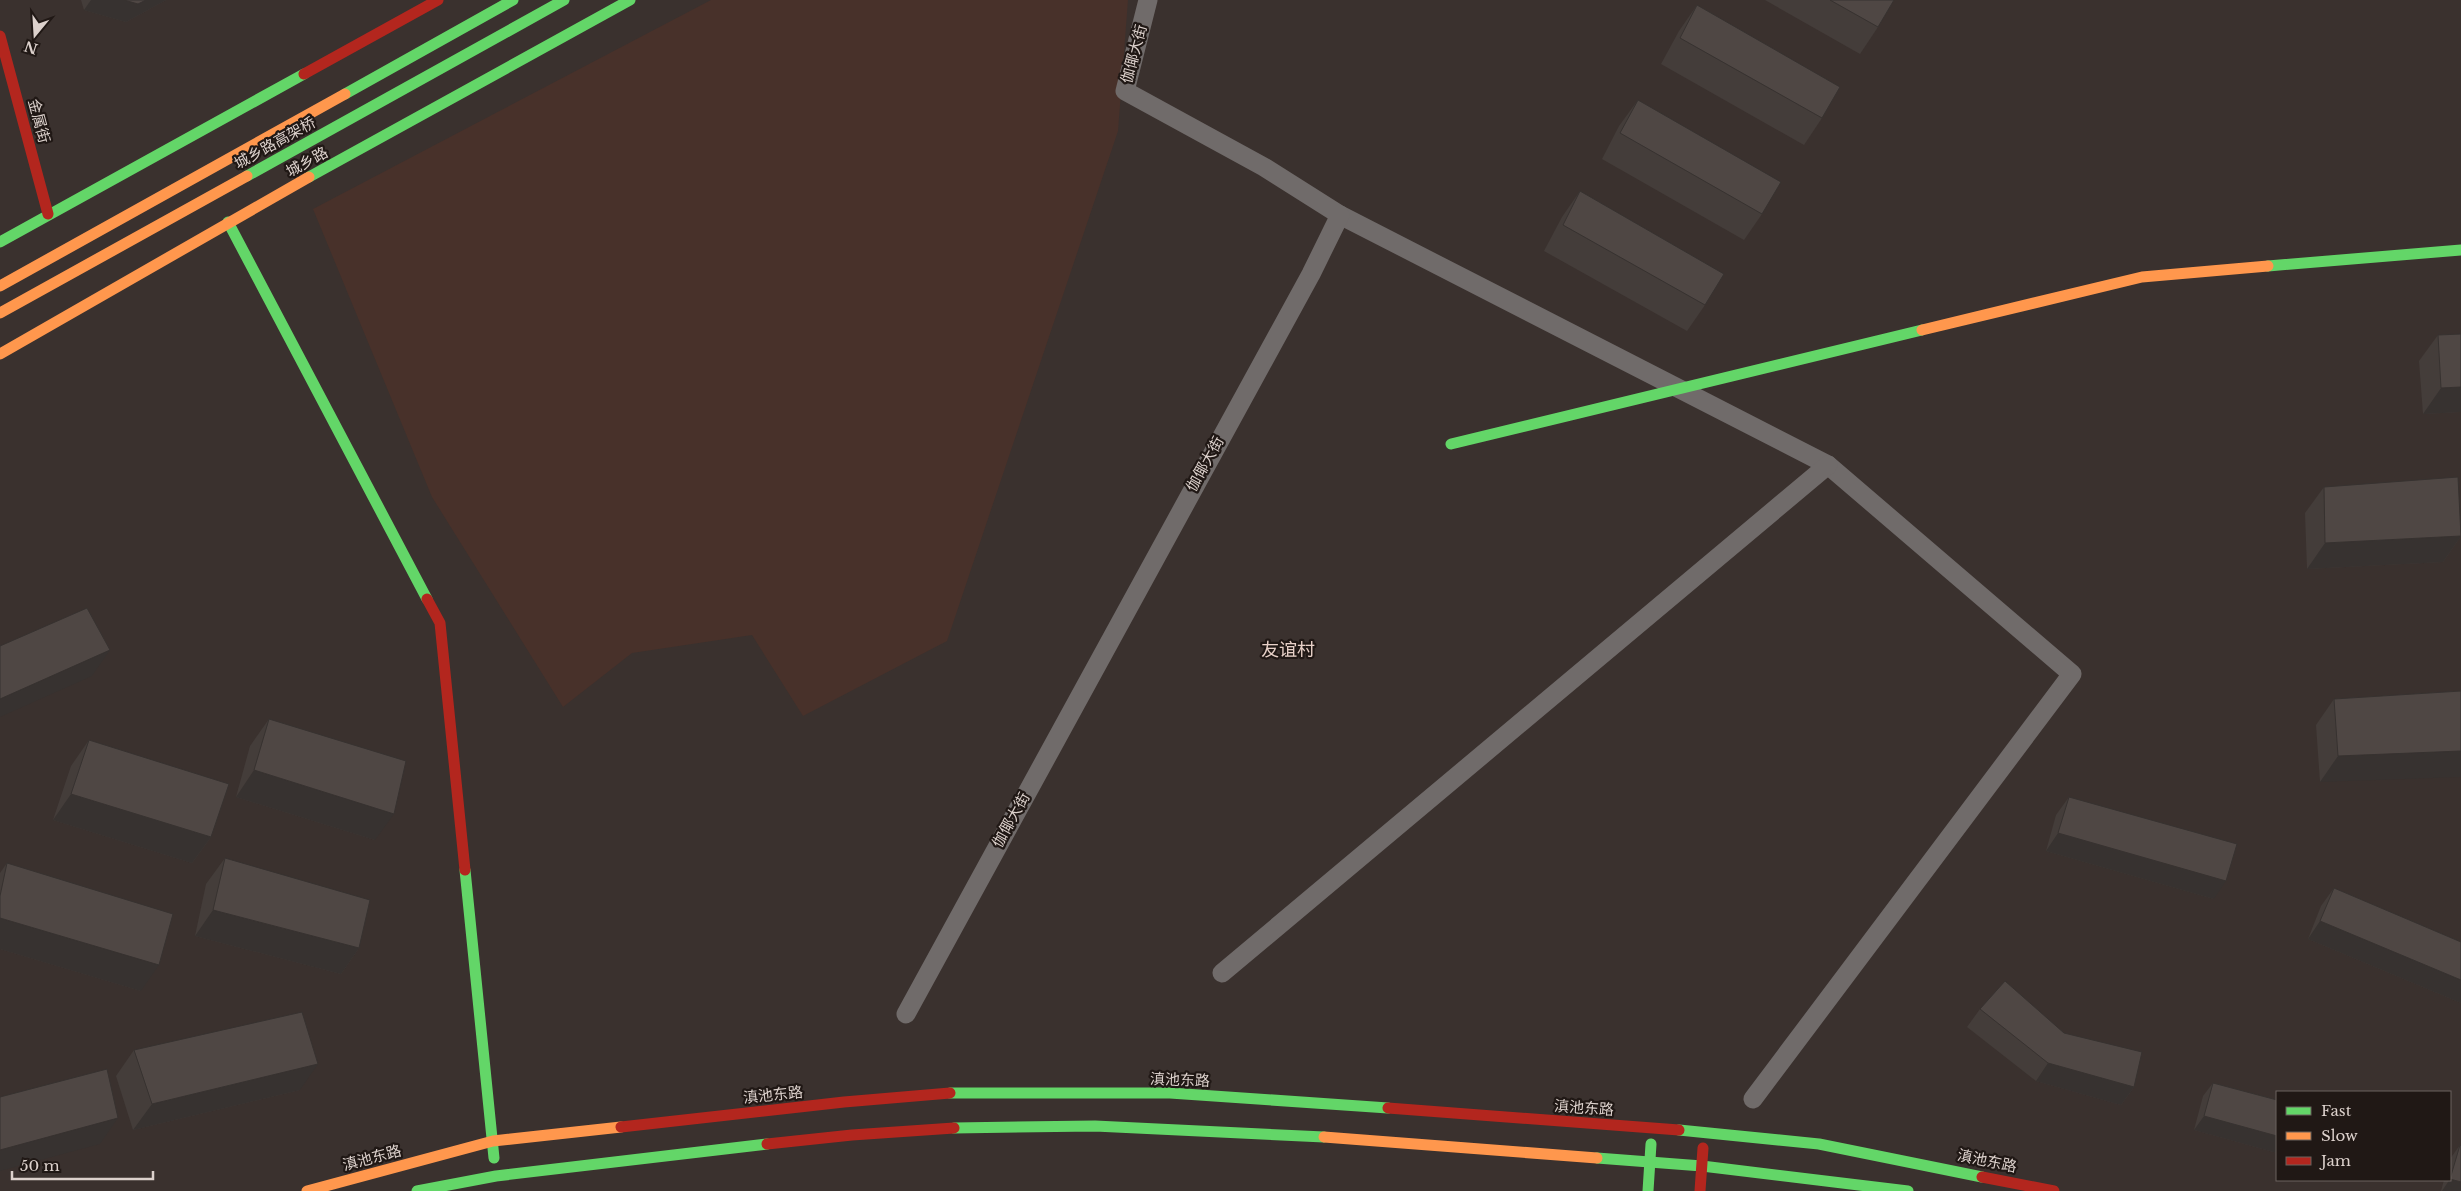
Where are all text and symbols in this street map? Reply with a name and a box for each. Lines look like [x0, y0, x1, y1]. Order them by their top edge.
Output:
north arrow [10, 10, 60, 60]
street label: 伽倻大街 [1117, 22, 1150, 85]
text: N [22, 37, 40, 58]
street label: 金属街 [24, 97, 54, 145]
street label: 城乡路高架桥 [231, 113, 319, 173]
street label: 城乡路 [283, 143, 331, 181]
street label: 伽倻大街 [1182, 433, 1227, 495]
district label: 友谊村 [1261, 639, 1315, 661]
street label: 伽倻大街 [988, 789, 1033, 851]
street label: 滇池东路 [1150, 1069, 1210, 1090]
street label: 滇池东路 [742, 1082, 804, 1107]
legend [2276, 1091, 2451, 1181]
street label: 滇池东路 [1553, 1096, 1615, 1119]
text: Fast [2321, 1101, 2352, 1120]
text: Slow [2321, 1126, 2358, 1145]
street label: 滇池东路 [340, 1141, 403, 1174]
street label: 滇池东路 [1956, 1145, 2018, 1176]
scale bar [12, 1148, 154, 1180]
text: Jam [2319, 1151, 2351, 1170]
text: 50 m [20, 1156, 60, 1175]

